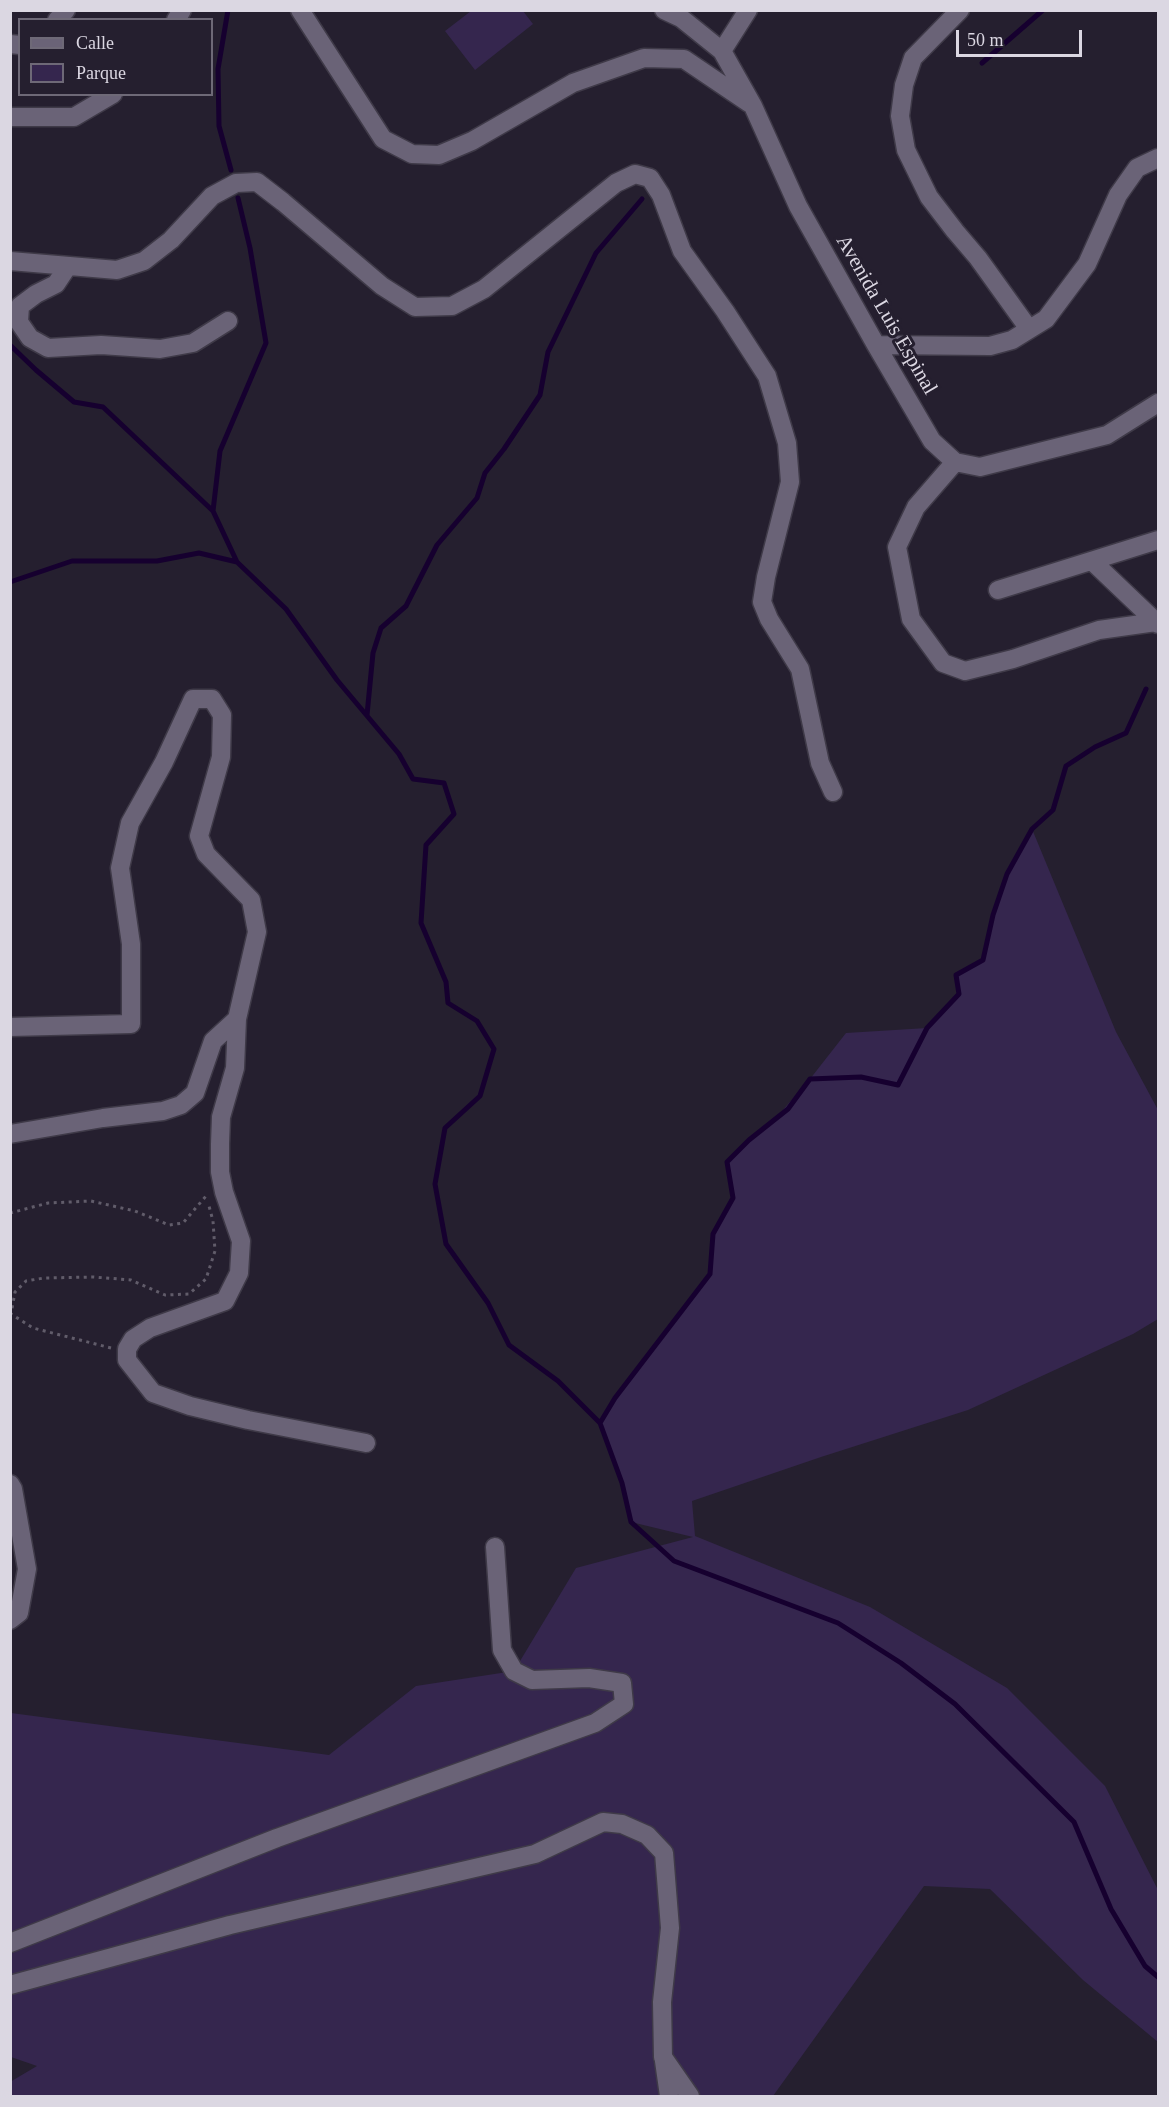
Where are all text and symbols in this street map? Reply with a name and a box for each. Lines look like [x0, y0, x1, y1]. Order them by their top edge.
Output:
legend [18, 18, 213, 96]
scale bar [959, 18, 1085, 56]
text: 50 m [967, 30, 1004, 50]
text: Calle [76, 33, 114, 53]
text: Parque [76, 63, 126, 83]
street label: Avenida Luis Espinal [830, 231, 942, 399]

